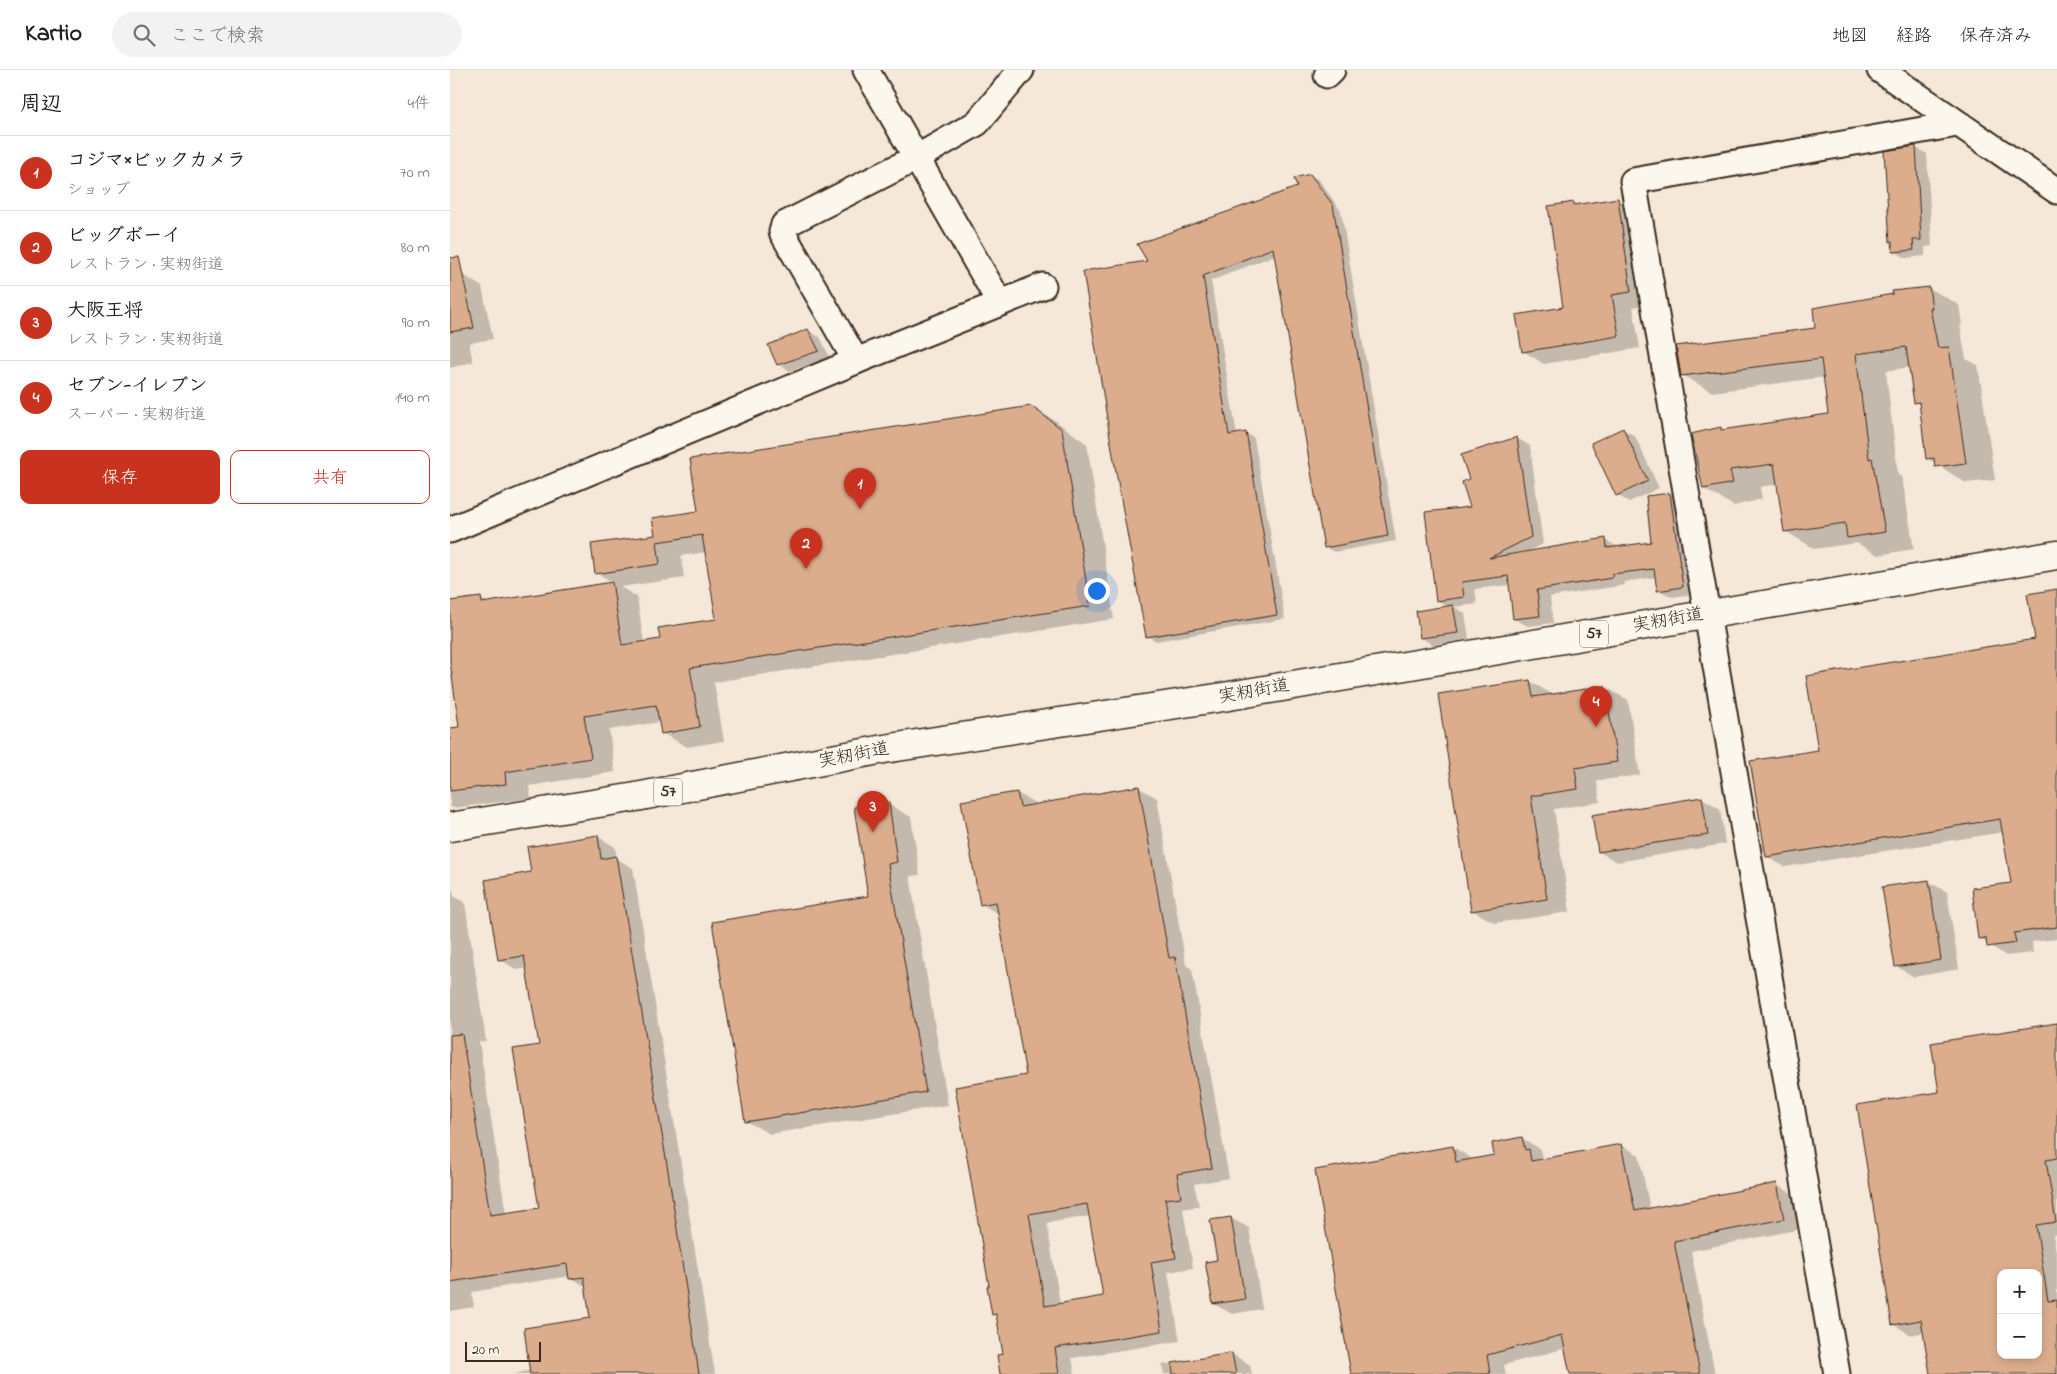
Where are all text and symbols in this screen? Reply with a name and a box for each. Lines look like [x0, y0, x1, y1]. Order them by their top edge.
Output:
search box [112, 12, 462, 57]
text: Kartio [25, 17, 82, 52]
icon: search [130, 21, 158, 49]
text: ここで検索 [170, 23, 265, 50]
text: 地図 [1832, 24, 1868, 50]
text: 経路 [1896, 24, 1932, 50]
text: 保存済み [1960, 24, 2032, 50]
text: 周辺 [20, 90, 62, 120]
text: 4件 [407, 92, 430, 116]
text: コジマ×ビックカメラ [67, 148, 246, 175]
text: 1 [33, 161, 39, 185]
text: 70 m [400, 161, 430, 185]
text: ショップ [67, 178, 130, 202]
text: ビッグボーイ [67, 223, 181, 250]
text: 2 [32, 236, 40, 260]
text: 80 m [401, 236, 430, 260]
text: レストラン · 実籾街道 [67, 253, 224, 277]
text: 大阪王将 [67, 298, 143, 325]
text: 3 [33, 311, 39, 335]
text: 90 m [402, 311, 430, 335]
text: レストラン · 実籾街道 [67, 328, 224, 352]
text: セブン-イレブン [67, 373, 207, 400]
text: 4 [33, 386, 39, 410]
text: 140 m [395, 386, 430, 410]
text: スーパー · 実籾街道 [67, 403, 206, 427]
button: 保存 [20, 450, 220, 504]
button: 共有 [230, 450, 430, 504]
pin: 1 [844, 468, 876, 509]
pin: 2 [790, 528, 822, 569]
your location [1084, 578, 1110, 604]
street label: 実籾街道 [1630, 602, 1706, 640]
road number: 57 [1580, 620, 1608, 648]
street label: 実籾街道 [1216, 673, 1292, 711]
pin: 4 [1580, 686, 1612, 727]
street label: 実籾街道 [816, 736, 892, 776]
road number: 57 [654, 779, 682, 806]
pin: 3 [857, 791, 889, 832]
map controls [1997, 1269, 2042, 1359]
button: + [1997, 1269, 2042, 1314]
button: − [1997, 1314, 2042, 1359]
scale bar [465, 1339, 541, 1362]
text: 20 m [472, 1340, 499, 1361]

